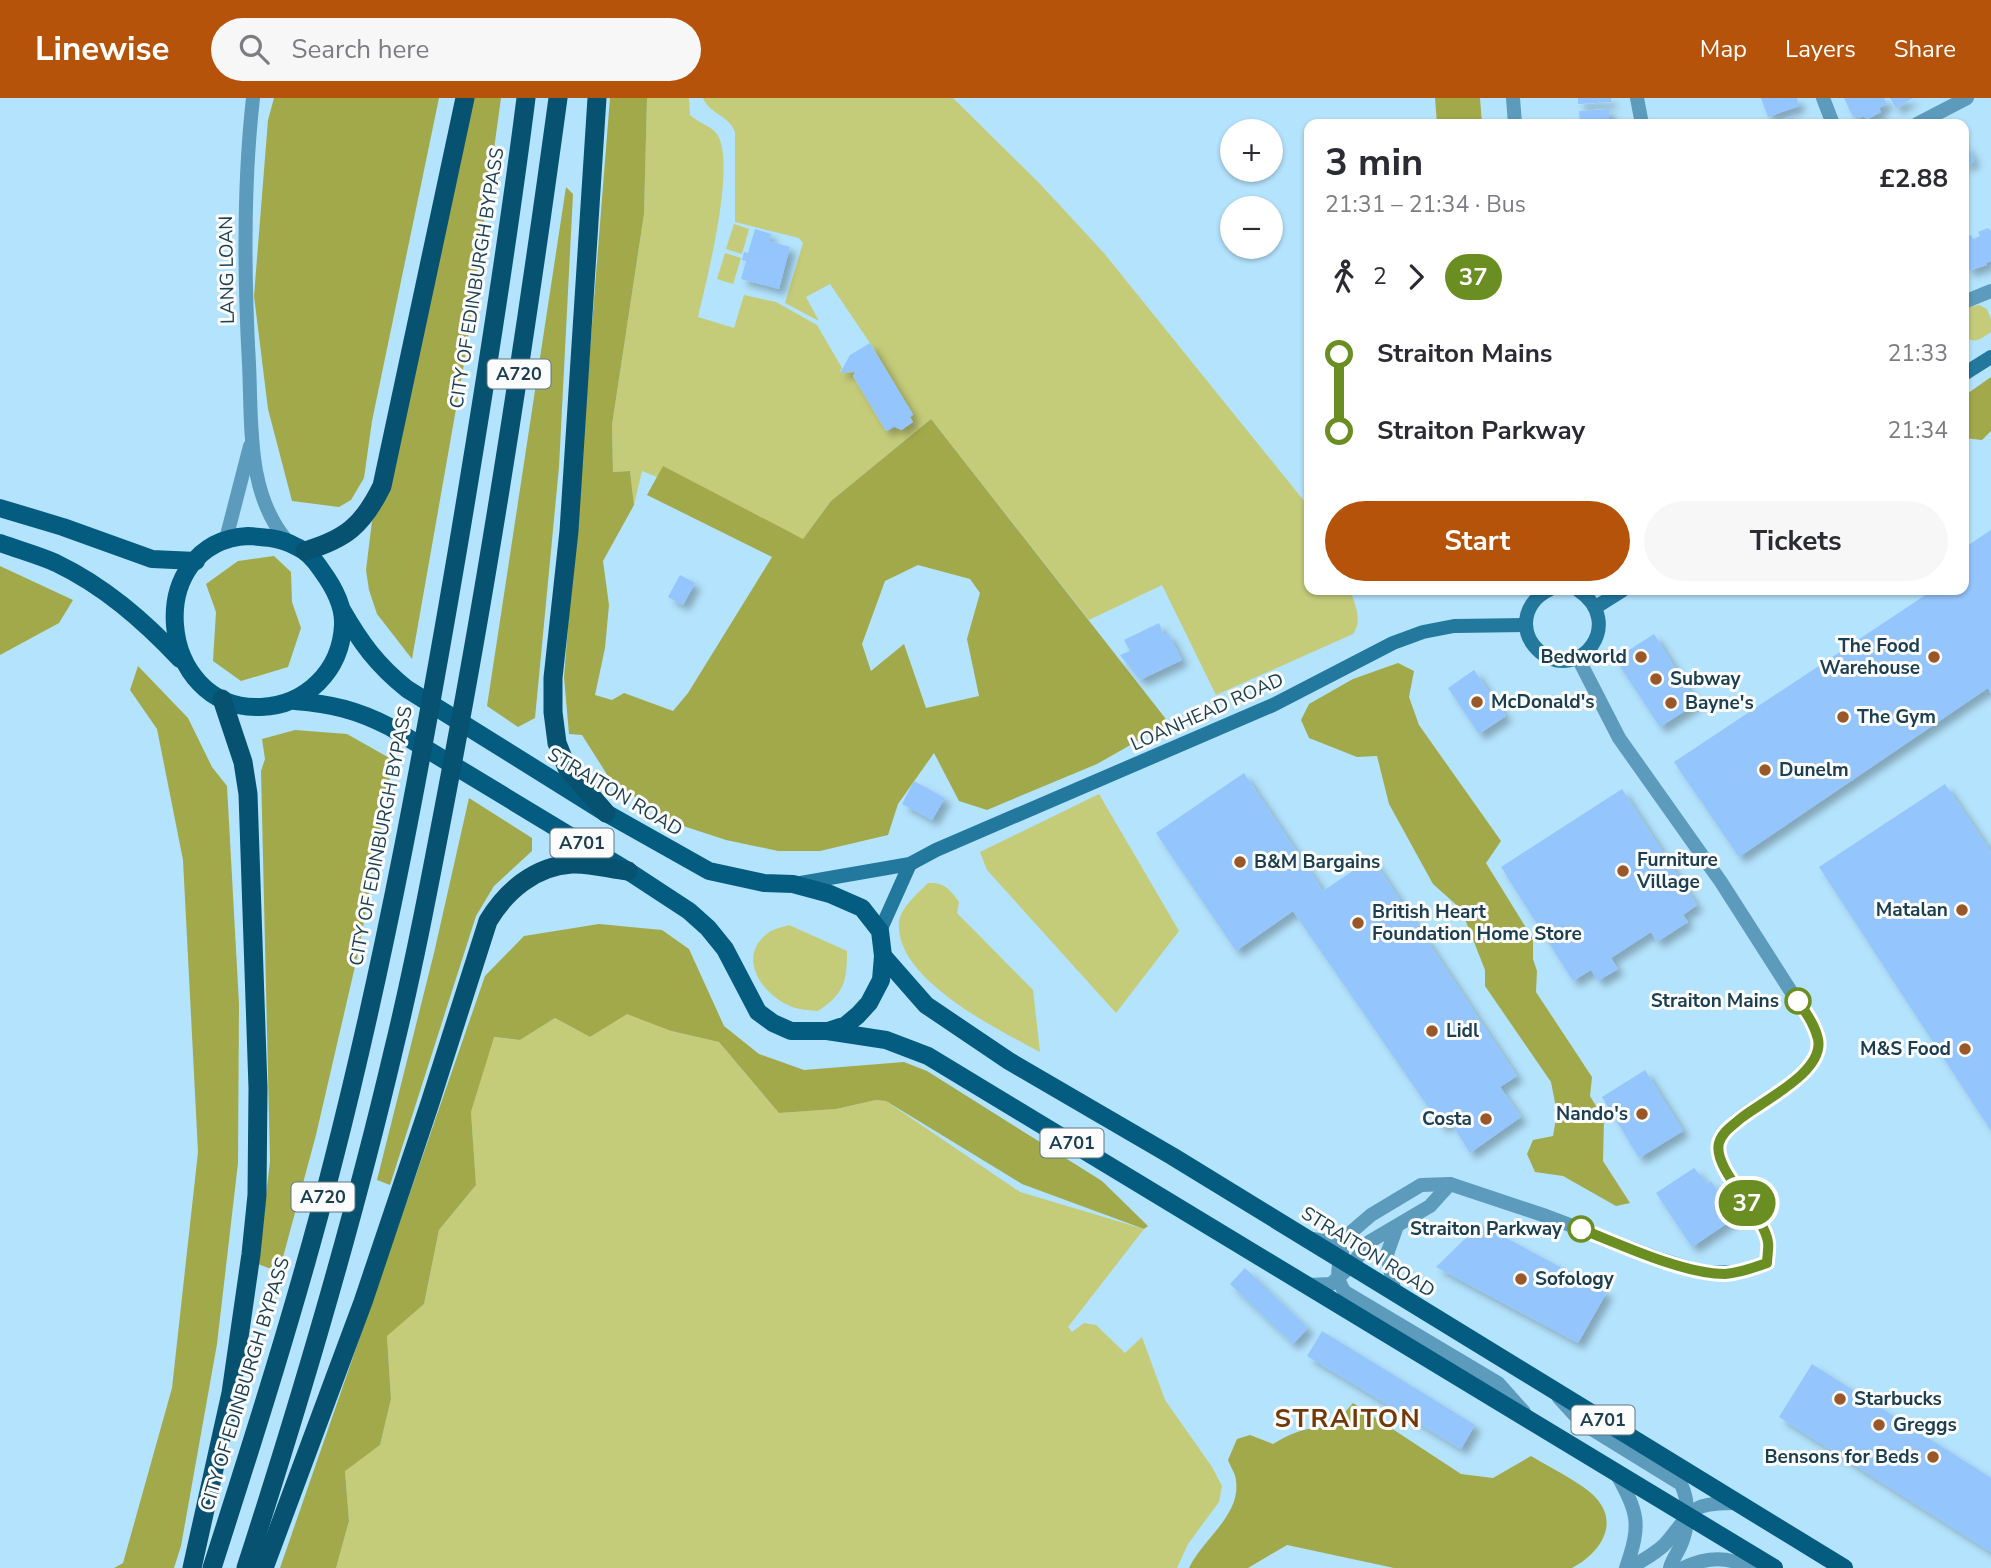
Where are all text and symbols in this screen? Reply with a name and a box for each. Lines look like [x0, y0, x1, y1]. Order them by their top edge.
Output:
search box [211, 18, 701, 81]
text: Linewise [35, 27, 169, 72]
icon: search [235, 30, 273, 68]
text: Search here [291, 32, 429, 67]
text: Map [1700, 33, 1747, 65]
text: Layers [1785, 33, 1856, 65]
text: Share [1894, 33, 1956, 65]
map controls [1220, 119, 1283, 259]
button: + [1220, 119, 1283, 182]
text: 3 min [1325, 137, 1423, 188]
street label: CITY OF EDINBURGH BYPASS [444, 146, 510, 410]
text: £2.88 [1879, 161, 1948, 196]
text: 21:31 – 21:34 · Bus [1325, 189, 1526, 220]
button: − [1220, 196, 1283, 259]
street label: LANG LOAN [213, 216, 241, 324]
icon: walk [1325, 258, 1363, 296]
icon: forward [1397, 258, 1435, 296]
text: 2 [1373, 261, 1387, 292]
text: 37 [1459, 261, 1488, 293]
text: Straiton Mains [1377, 336, 1553, 371]
text: 21:33 [1888, 338, 1948, 369]
road number: A720 [488, 360, 550, 388]
text: Straiton Parkway [1377, 413, 1585, 448]
text: 21:34 [1888, 415, 1948, 446]
button: Start [1325, 501, 1630, 581]
button: Tickets [1644, 501, 1948, 581]
place label: The Food Warehouse [1819, 633, 1920, 681]
place label: Bedworld [1540, 644, 1627, 670]
marker: Bedworld [1633, 649, 1649, 665]
marker: The Food Warehouse [1926, 649, 1942, 665]
place label: Subway [1670, 666, 1742, 692]
street label: LOANHEAD ROAD [1126, 667, 1288, 757]
marker: Subway [1648, 671, 1664, 687]
place label: McDonald's [1491, 689, 1595, 715]
place label: Bayne's [1685, 690, 1754, 716]
marker: McDonald's [1469, 694, 1485, 710]
marker: Bayne's [1663, 695, 1679, 711]
street label: CITY OF EDINBURGH BYPASS [343, 704, 419, 968]
place label: The Gym [1857, 704, 1936, 730]
marker: The Gym [1835, 709, 1851, 725]
street label: STRAITON ROAD [543, 741, 687, 843]
place label: Dunelm [1779, 757, 1849, 783]
marker: Dunelm [1757, 762, 1773, 778]
road number: A701 [550, 828, 614, 858]
place label: Furniture Village [1636, 847, 1718, 895]
place label: B&M Bargains [1254, 849, 1380, 875]
marker: B&M Bargains [1232, 854, 1248, 870]
marker: Furniture Village [1615, 863, 1631, 879]
place label: Matalan [1876, 897, 1948, 923]
place label: British Heart Foundation Home Store [1372, 899, 1582, 947]
marker: Matalan [1954, 902, 1970, 918]
marker: British Heart Foundation Home Store [1350, 915, 1366, 931]
place label: Straiton Mains [1651, 988, 1779, 1014]
marker: Straiton Mains [1785, 988, 1811, 1014]
place label: Lidl [1446, 1018, 1479, 1044]
marker: Lidl [1424, 1023, 1440, 1039]
place label: M&S Food [1860, 1036, 1951, 1062]
marker: M&S Food [1957, 1041, 1973, 1057]
place label: Nando's [1556, 1101, 1628, 1127]
place label: Costa [1422, 1106, 1472, 1132]
marker: Nando's [1634, 1106, 1650, 1122]
marker: Costa [1478, 1111, 1494, 1127]
road number: A701 [1040, 1128, 1104, 1158]
line badge: 37 [1716, 1180, 1778, 1226]
road number: A720 [292, 1182, 354, 1212]
text: 37 [1733, 1187, 1761, 1219]
street label: STRAITON ROAD [1296, 1200, 1440, 1304]
place label: Straiton Parkway [1410, 1216, 1563, 1242]
marker: Straiton Parkway [1568, 1216, 1594, 1242]
street label: CITY OF EDINBURGH BYPASS [194, 1254, 296, 1514]
place label: Sofology [1535, 1266, 1615, 1292]
marker: Sofology [1513, 1271, 1529, 1287]
place label: Starbucks [1854, 1386, 1942, 1412]
marker: Starbucks [1832, 1391, 1848, 1407]
district label: STRAITON [1274, 1401, 1422, 1436]
road number: A701 [1572, 1406, 1634, 1434]
place label: Greggs [1893, 1412, 1957, 1438]
marker: Greggs [1871, 1417, 1887, 1433]
place label: Bensons for Beds [1765, 1444, 1919, 1470]
marker: Bensons for Beds [1925, 1449, 1941, 1465]

